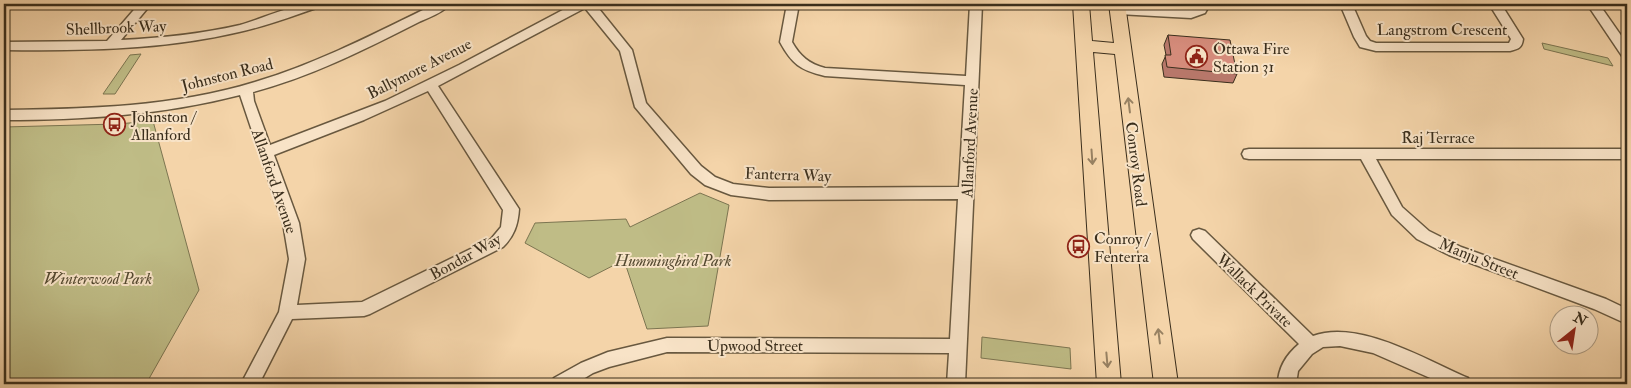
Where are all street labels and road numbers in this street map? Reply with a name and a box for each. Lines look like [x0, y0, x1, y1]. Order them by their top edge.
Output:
street label: Shellbrook Way [65, 16, 168, 40]
street label: Langstrom Crescent [1377, 20, 1507, 40]
street label: Ballymore Avenue [364, 34, 475, 104]
street label: Johnston Road [178, 54, 276, 97]
street label: Allanford Avenue [957, 88, 983, 199]
street label: Conroy Road [1121, 121, 1151, 208]
street label: Allanford Avenue [246, 125, 301, 237]
street label: Raj Terrace [1401, 128, 1475, 148]
street label: Fanterra Way [744, 163, 832, 187]
street label: Bondar Way [426, 229, 506, 285]
street label: Manju Street [1436, 234, 1521, 284]
street label: Wallack Private [1211, 249, 1297, 332]
street label: Upwood Street [707, 336, 803, 357]

